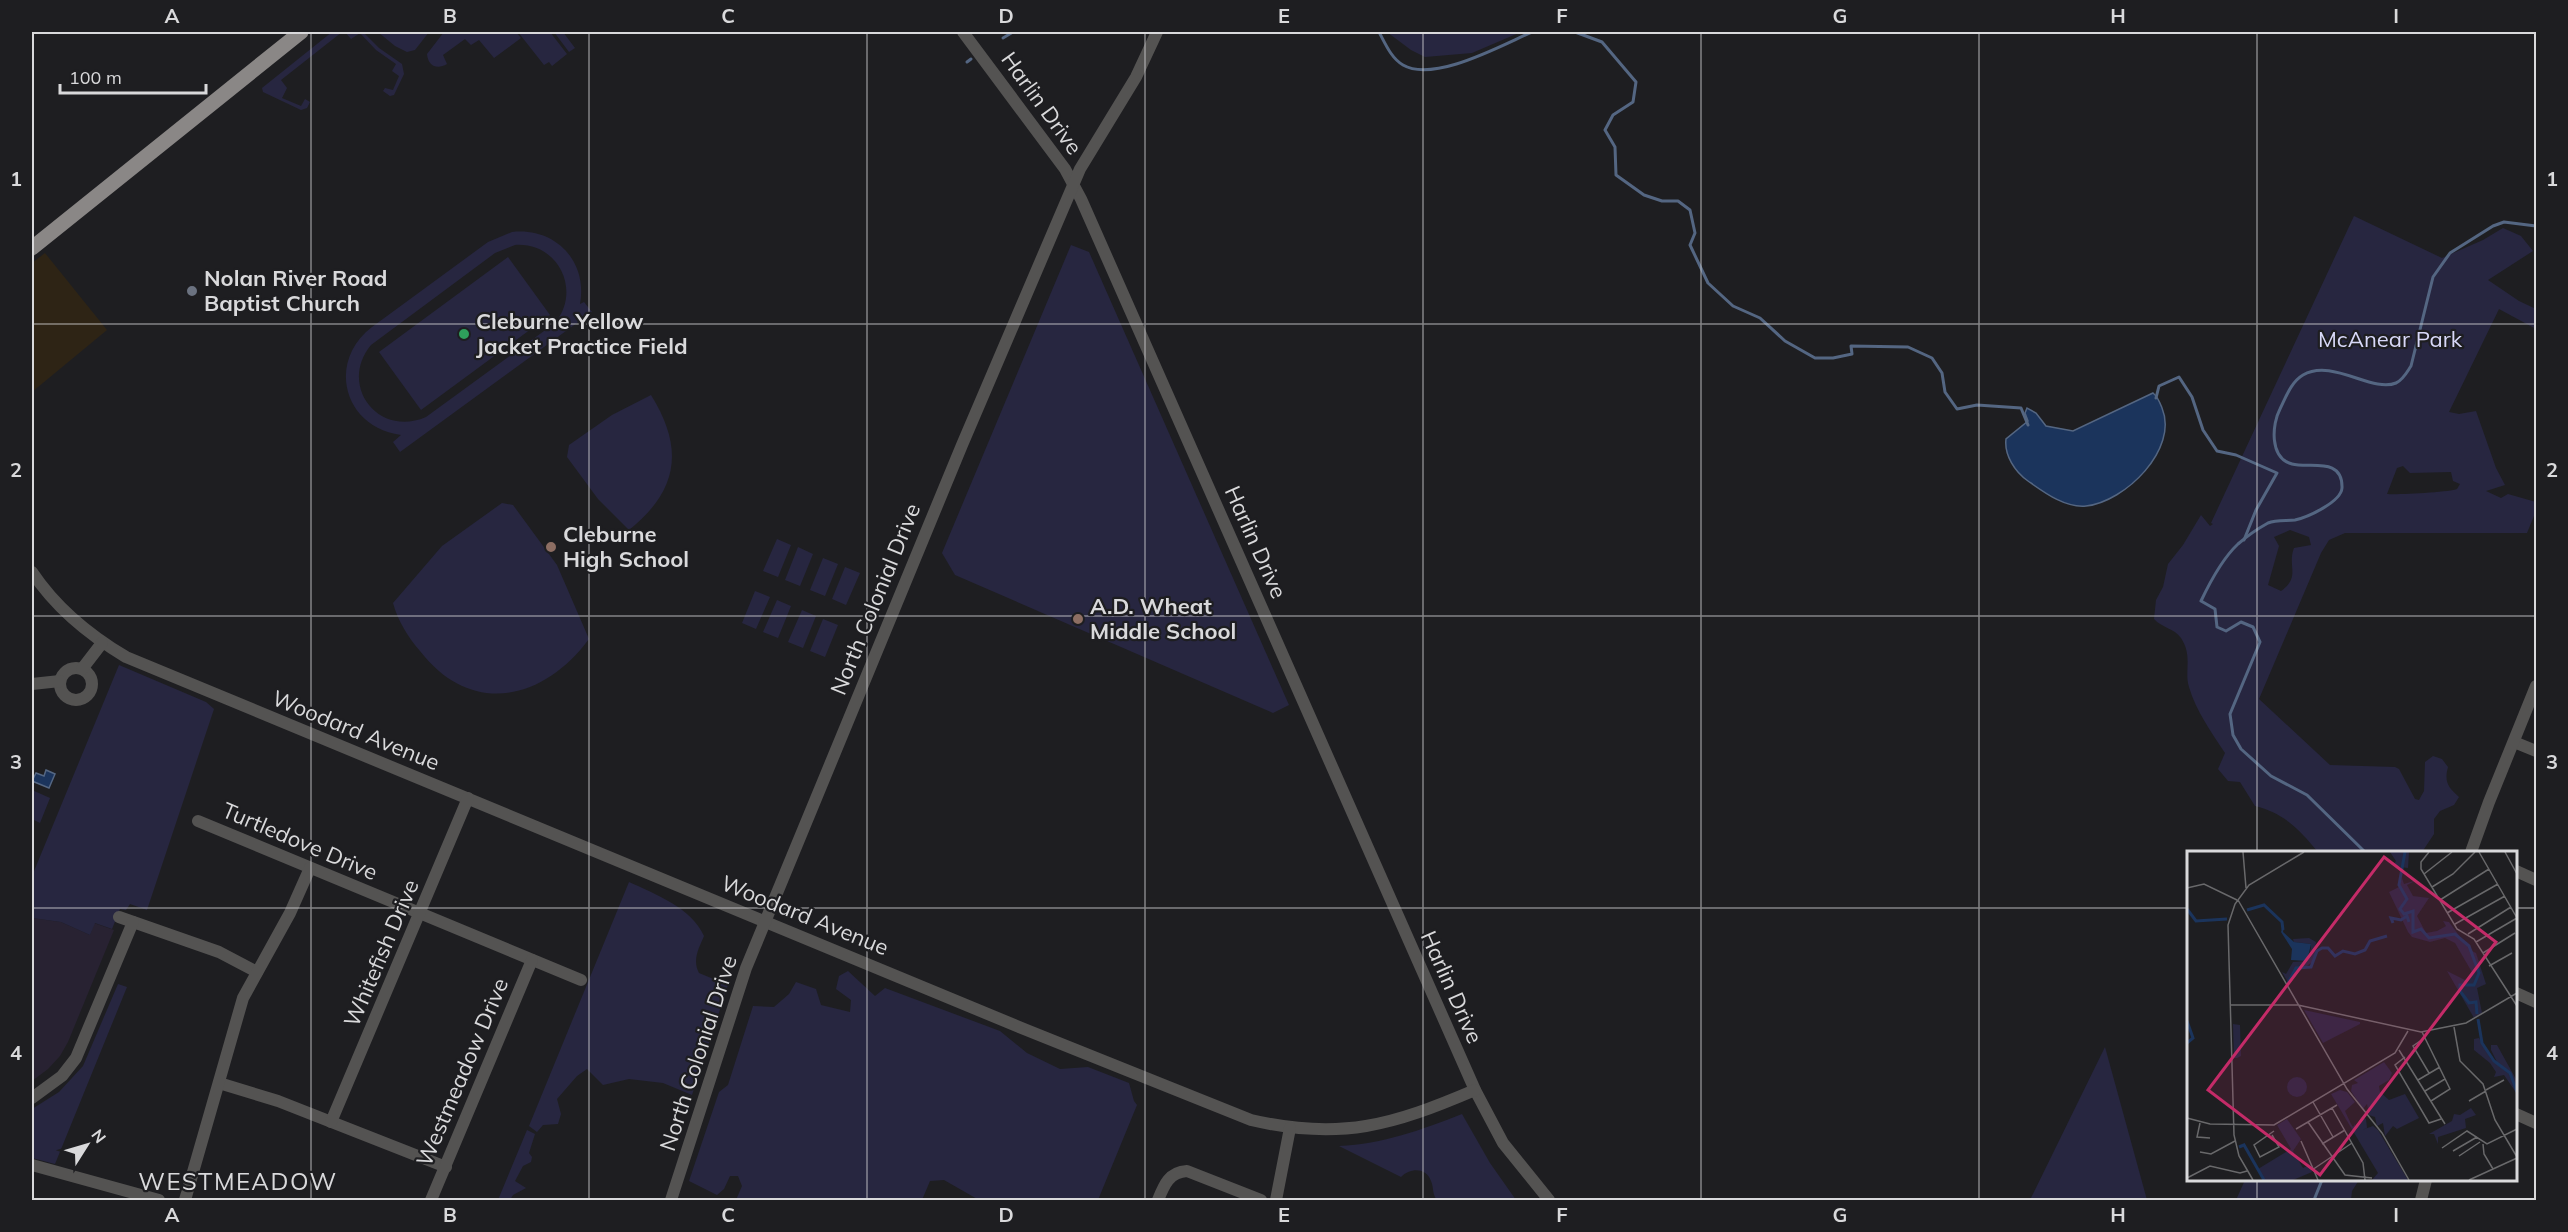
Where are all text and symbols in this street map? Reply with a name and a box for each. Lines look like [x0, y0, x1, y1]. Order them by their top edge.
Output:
text: A [165, 3, 180, 28]
text: B [443, 3, 457, 28]
text: C [721, 3, 735, 28]
text: D [998, 3, 1014, 28]
text: E [1278, 3, 1290, 28]
text: F [1556, 3, 1568, 28]
text: G [1833, 3, 1847, 28]
text: H [2110, 3, 2126, 28]
text: I [2393, 3, 2399, 28]
street label: Harlin Drive [995, 46, 1089, 160]
scale bar [60, 57, 206, 95]
text: 100 m [69, 66, 122, 89]
text: 1 [10, 166, 22, 191]
text: 1 [2546, 166, 2558, 191]
place label: Nolan River Road Baptist Church [204, 264, 387, 317]
marker: Nolan River Road Baptist Church [185, 284, 199, 298]
place label: Cleburne Yellow Jacket Practice Field [476, 307, 688, 360]
park label: McAnear Park [2318, 325, 2463, 353]
marker: Cleburne Yellow Jacket Practice Field [457, 327, 471, 341]
text: 2 [10, 457, 22, 482]
text: 2 [2546, 457, 2558, 482]
street label: Harlin Drive [1219, 481, 1293, 603]
street label: North Colonial Drive [824, 499, 926, 699]
place label: Cleburne High School [563, 520, 689, 573]
marker: Cleburne High School [544, 540, 558, 554]
place label: A.D. Wheat Middle School [1090, 592, 1236, 645]
marker: A.D. Wheat Middle School [1071, 612, 1085, 626]
street label: Woodard Avenue [268, 684, 444, 776]
text: 3 [10, 749, 22, 774]
text: 3 [2546, 749, 2558, 774]
street label: Turtledove Drive [218, 796, 382, 886]
inset map [2187, 851, 2517, 1181]
street label: Woodard Avenue [717, 869, 893, 961]
street label: Whitefish Drive [337, 875, 425, 1031]
street label: Harlin Drive [1415, 926, 1489, 1048]
street label: North Colonial Drive [653, 952, 743, 1154]
street label: Westmeadow Drive [410, 974, 514, 1170]
text: 4 [10, 1040, 22, 1065]
text: 4 [2546, 1040, 2558, 1065]
north arrow [57, 1115, 117, 1175]
text: N [87, 1125, 111, 1147]
district label: WESTMEADOW [138, 1166, 338, 1196]
text: A [165, 1202, 180, 1227]
text: B [443, 1202, 457, 1227]
text: C [721, 1202, 735, 1227]
text: D [998, 1202, 1014, 1227]
text: E [1278, 1202, 1290, 1227]
text: F [1556, 1202, 1568, 1227]
text: G [1833, 1202, 1847, 1227]
text: H [2110, 1202, 2126, 1227]
text: I [2393, 1202, 2399, 1227]

